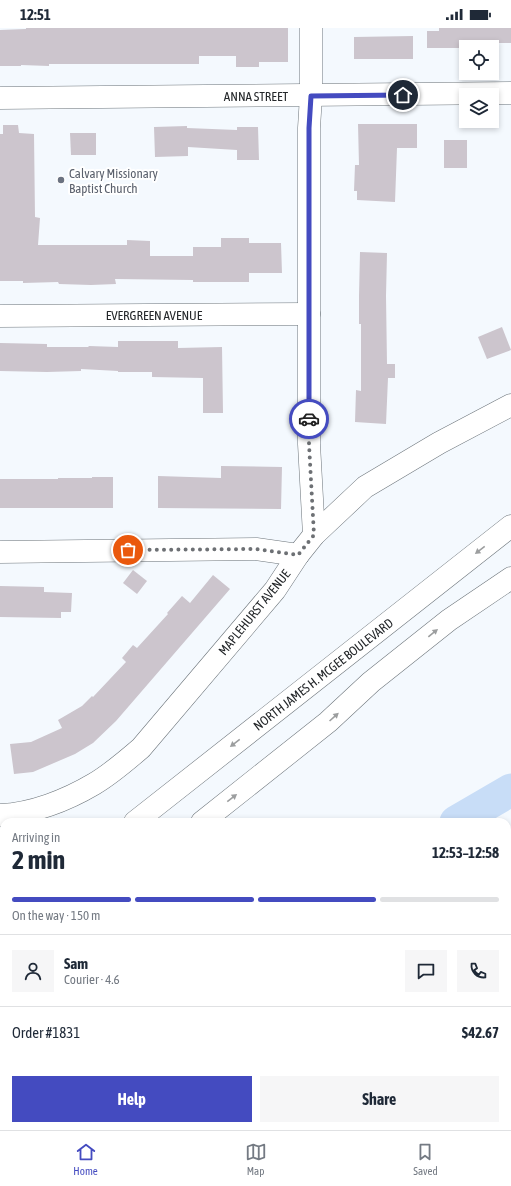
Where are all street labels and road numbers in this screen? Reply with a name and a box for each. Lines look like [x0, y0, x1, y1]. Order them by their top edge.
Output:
street label: ANNA STREET [224, 89, 288, 104]
street label: EVERGREEN AVENUE [106, 308, 203, 323]
street label: MAPLEHURST AVENUE [215, 566, 294, 658]
street label: NORTH JAMES H. MCGEE BOULEVARD [251, 615, 396, 733]

